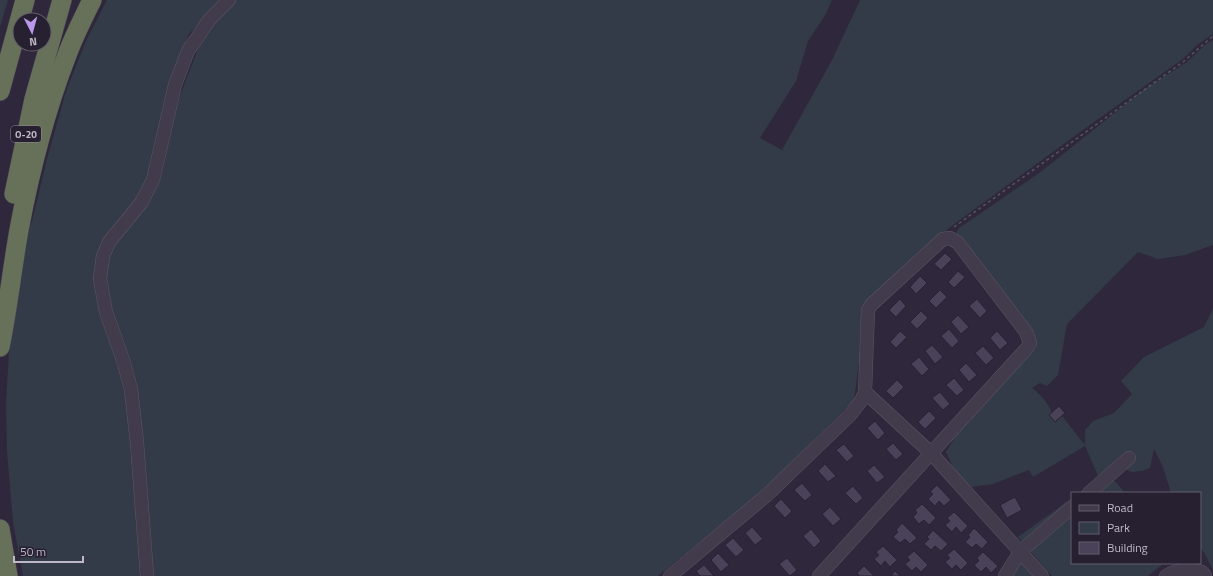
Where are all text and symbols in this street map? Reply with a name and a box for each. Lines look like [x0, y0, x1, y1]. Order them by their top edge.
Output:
north arrow [12, 12, 52, 52]
text: N [28, 34, 38, 50]
road number: O-20 [11, 126, 41, 142]
legend [1071, 492, 1201, 564]
text: Road [1107, 498, 1133, 517]
text: Park [1107, 518, 1130, 537]
scale bar [14, 538, 83, 564]
text: Building [1107, 538, 1148, 557]
text: 50 m [20, 542, 46, 561]

